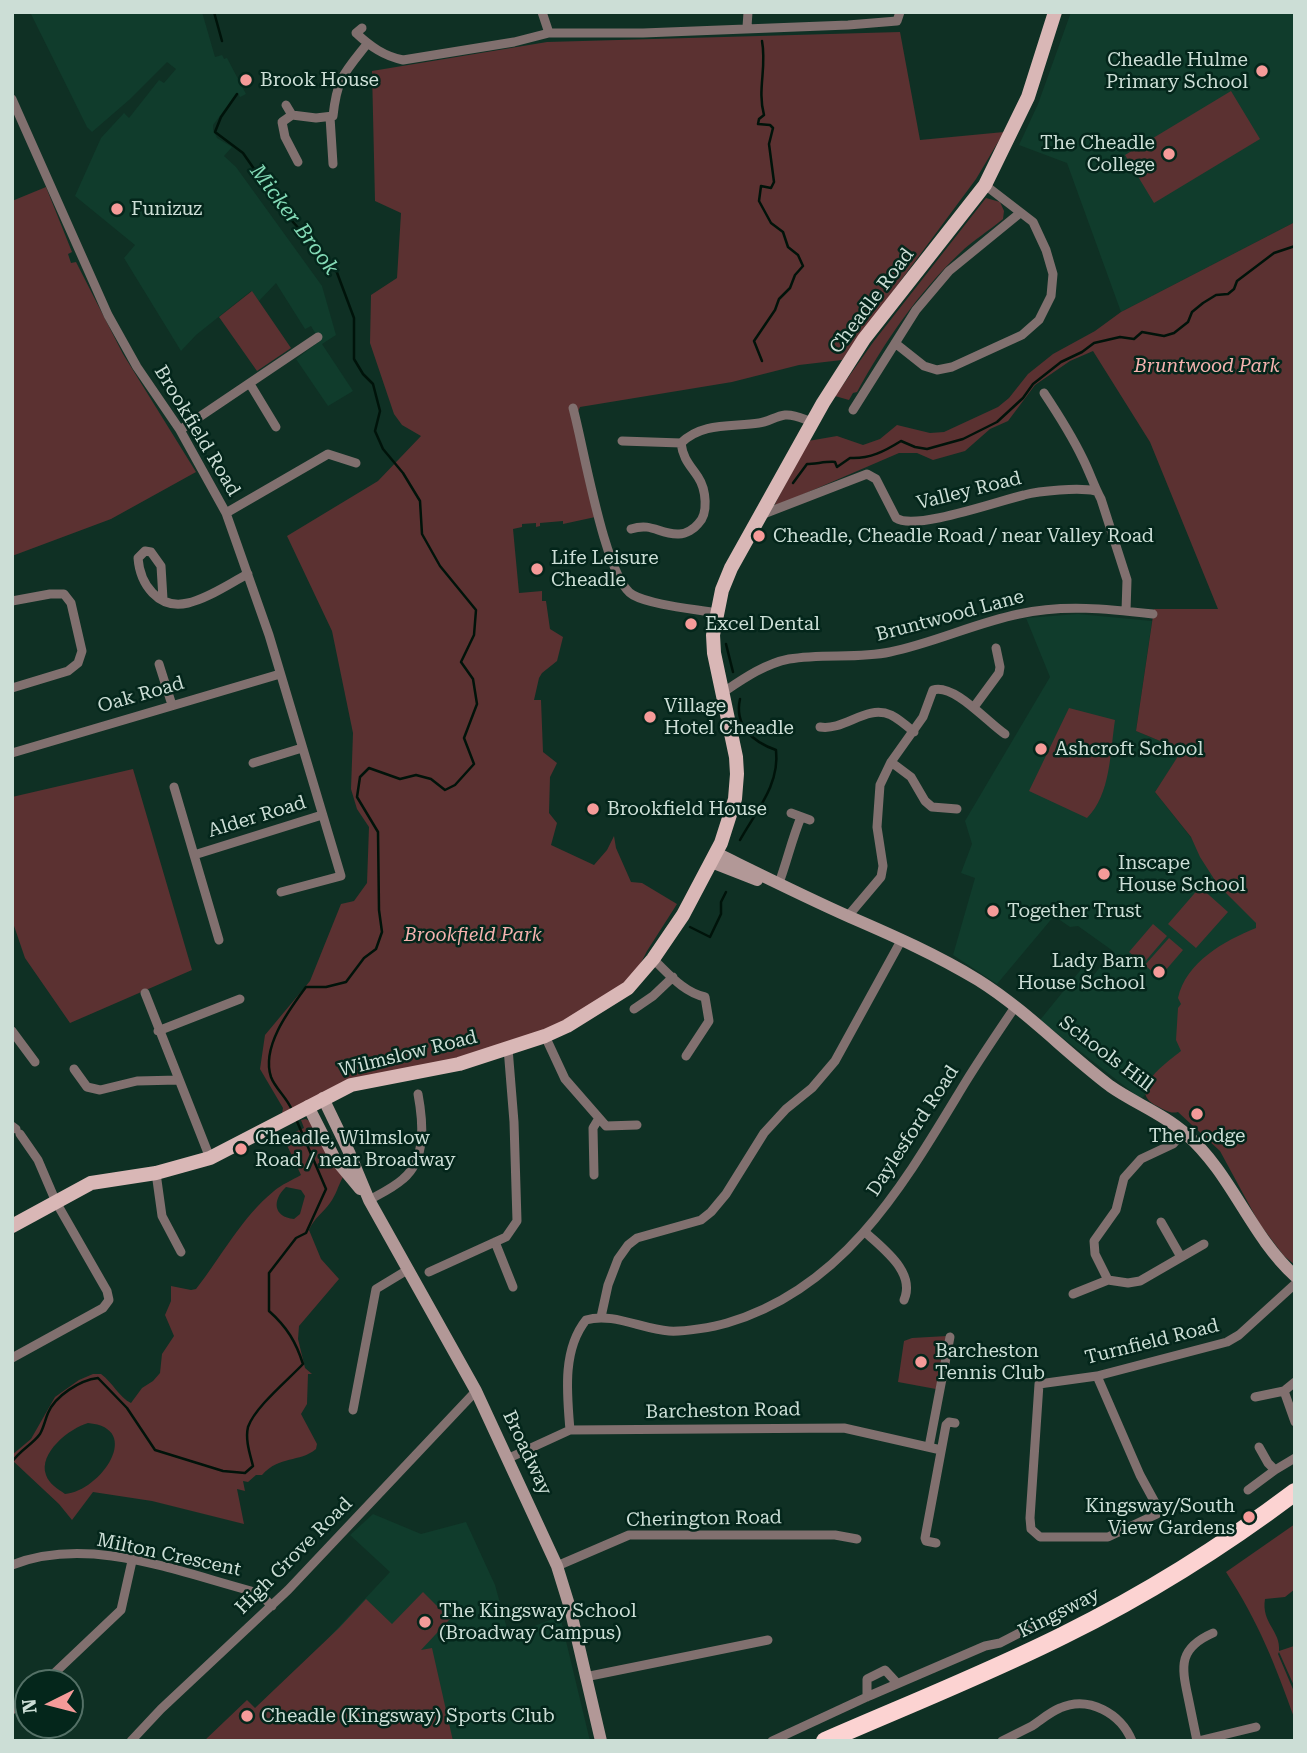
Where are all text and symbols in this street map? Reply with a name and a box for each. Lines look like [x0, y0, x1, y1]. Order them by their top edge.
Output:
place label: Cheadle Hulme Primary School [1106, 49, 1248, 93]
marker: Cheadle Hulme Primary School [1254, 63, 1270, 79]
place label: Brook House [260, 69, 379, 91]
marker: Brook House [238, 72, 254, 88]
place label: The Cheadle College [1040, 132, 1155, 176]
marker: The Cheadle College [1161, 146, 1177, 162]
water label: Micker Brook [244, 160, 344, 280]
place label: Funizuz [131, 198, 202, 220]
marker: Funizuz [109, 201, 125, 217]
street label: Cheadle Road [825, 244, 919, 358]
park label: Bruntwood Park [1134, 355, 1280, 377]
street label: Brookfield Road [149, 362, 245, 500]
street label: Valley Road [914, 467, 1024, 515]
place label: Cheadle, Cheadle Road / near Valley Road [773, 525, 1154, 547]
marker: Cheadle, Cheadle Road / near Valley Road [751, 528, 767, 544]
place label: Life Leisure Cheadle [551, 547, 659, 591]
marker: Life Leisure Cheadle [529, 561, 545, 577]
street label: Bruntwood Lane [873, 585, 1027, 647]
place label: Excel Dental [705, 613, 820, 635]
marker: Excel Dental [683, 616, 699, 632]
street label: Oak Road [95, 672, 187, 718]
place label: Village Hotel Cheadle [664, 695, 794, 739]
marker: Village Hotel Cheadle [642, 709, 658, 725]
place label: Ashcroft School [1055, 738, 1203, 760]
marker: Ashcroft School [1033, 741, 1049, 757]
street label: Alder Road [205, 791, 309, 843]
place label: Brookfield House [607, 798, 767, 820]
marker: Brookfield House [585, 801, 601, 817]
place label: Inscape House School [1118, 852, 1246, 896]
marker: Inscape House School [1096, 866, 1112, 882]
place label: Together Trust [1007, 900, 1142, 922]
marker: Together Trust [985, 903, 1001, 919]
park label: Brookfield Park [404, 924, 542, 946]
place label: Lady Barn House School [1017, 950, 1145, 994]
marker: Lady Barn House School [1151, 964, 1167, 980]
street label: Schools Hill [1055, 1011, 1157, 1097]
street label: Wilmslow Road [336, 1026, 480, 1082]
street label: Daylesford Road [862, 1061, 964, 1201]
marker: The Lodge [1189, 1106, 1205, 1122]
place label: The Lodge [1149, 1125, 1245, 1147]
place label: Cheadle, Wilmslow Road / near Broadway [255, 1127, 455, 1171]
marker: Cheadle, Wilmslow Road / near Broadway [233, 1141, 249, 1157]
street label: Turnfield Road [1083, 1314, 1221, 1370]
place label: Barcheston Tennis Club [935, 1340, 1045, 1384]
marker: Barcheston Tennis Club [913, 1354, 929, 1370]
street label: Barcheston Road [645, 1398, 801, 1424]
street label: Broadway [498, 1407, 556, 1499]
street label: High Grove Road [231, 1493, 357, 1619]
place label: Kingsway/South View Gardens [1085, 1495, 1235, 1539]
street label: Cherington Road [626, 1506, 782, 1532]
marker: Kingsway/South View Gardens [1241, 1509, 1257, 1525]
street label: Milton Crescent [95, 1529, 243, 1581]
street label: Kingsway [1015, 1583, 1103, 1643]
place label: The Kingsway School (Broadway Campus) [439, 1600, 637, 1644]
marker: The Kingsway School (Broadway Campus) [417, 1614, 433, 1630]
north arrow [14, 1669, 84, 1739]
text: N [17, 1698, 42, 1715]
place label: Cheadle (Kingsway) Sports Club [261, 1705, 555, 1727]
marker: Cheadle (Kingsway) Sports Club [239, 1708, 255, 1724]

